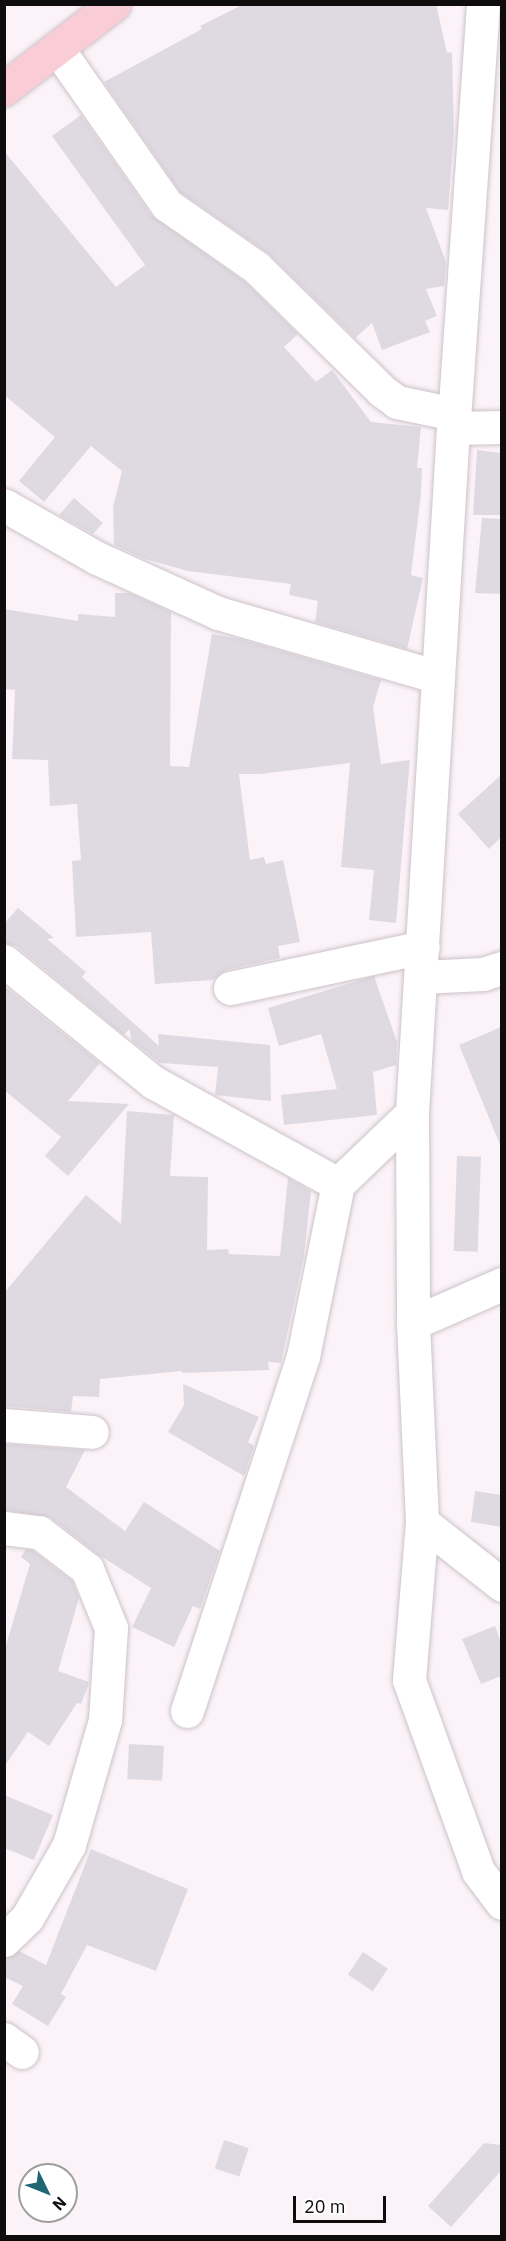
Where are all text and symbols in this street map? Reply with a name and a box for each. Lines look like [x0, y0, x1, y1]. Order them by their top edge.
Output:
north arrow [18, 2163, 78, 2223]
scale bar [296, 2184, 389, 2222]
text: N [48, 2193, 71, 2215]
text: 20 m [304, 2195, 346, 2218]

